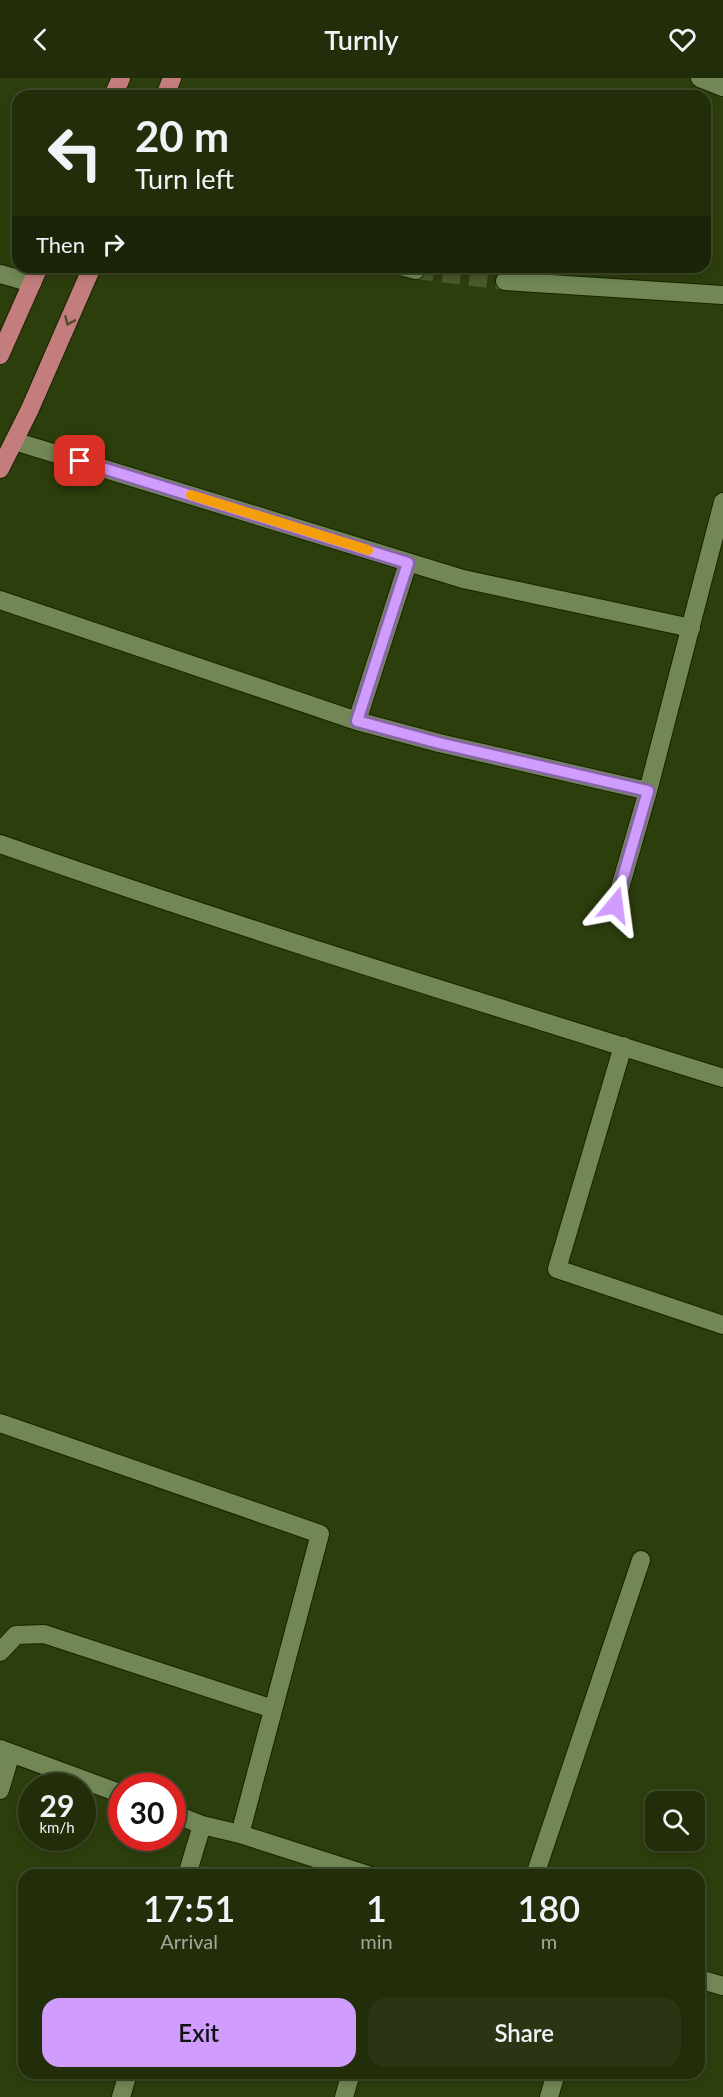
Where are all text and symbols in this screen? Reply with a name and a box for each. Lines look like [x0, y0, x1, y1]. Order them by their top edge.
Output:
icon: back [24, 23, 57, 56]
text: Turnly [324, 23, 399, 56]
icon: heart [666, 23, 699, 56]
text: 20 m [135, 111, 229, 161]
icon: left [36, 114, 114, 192]
text: Turn left [135, 162, 234, 195]
icon: right [97, 228, 130, 261]
text: Then [36, 231, 85, 258]
one-way arrow [64, 314, 76, 325]
pin [54, 435, 105, 486]
icon: arrive [63, 444, 96, 477]
position arrow [583, 873, 647, 937]
speed limit sign: 30 [108, 1773, 186, 1851]
text: 29 [40, 1787, 74, 1823]
map controls [645, 1791, 705, 1851]
button: search [645, 1791, 705, 1851]
text: km/h [39, 1818, 75, 1836]
text: 17:51 [143, 1886, 235, 1930]
text: 1 [366, 1886, 387, 1930]
text: 180 [518, 1886, 580, 1930]
text: Arrival [160, 1929, 218, 1953]
text: min [360, 1929, 393, 1953]
text: m [541, 1929, 557, 1953]
button: Exit [42, 1998, 356, 2067]
button: Share [368, 1998, 681, 2067]

